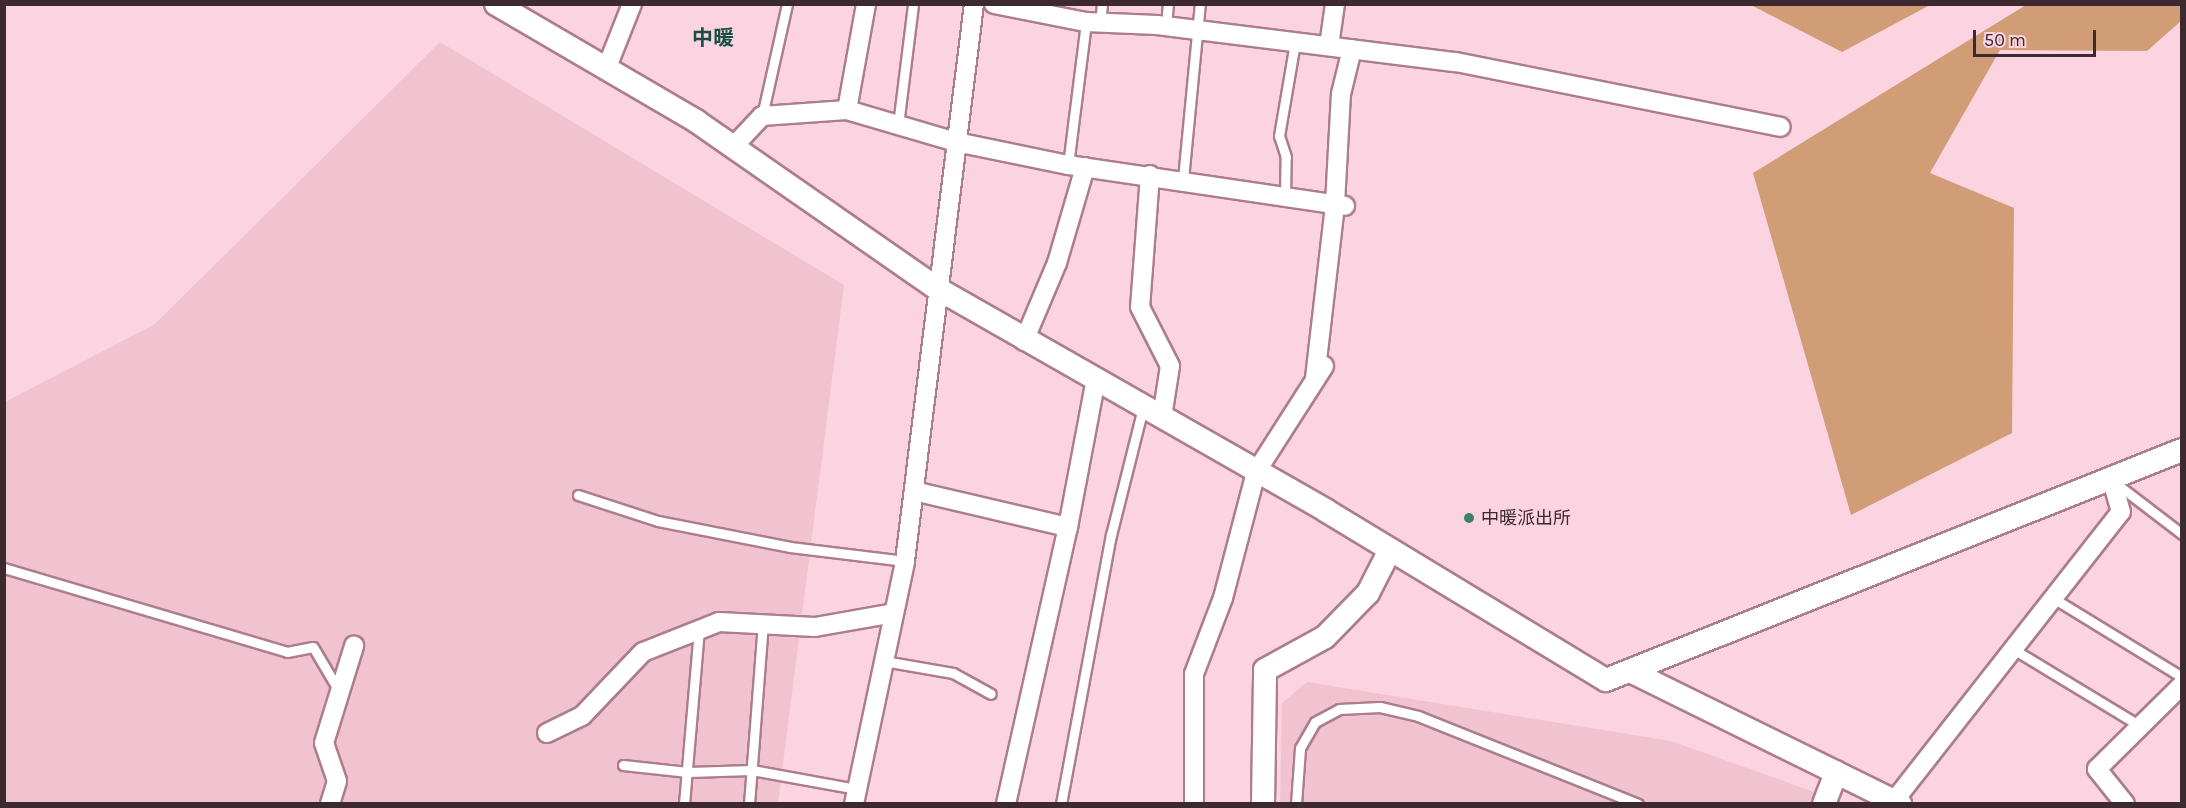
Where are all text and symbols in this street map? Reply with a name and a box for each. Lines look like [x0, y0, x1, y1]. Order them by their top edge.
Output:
scale bar [1976, 18, 2099, 56]
district label: 中暖 [692, 25, 734, 51]
text: 50 m [1984, 29, 2026, 51]
place label: 中暖派出所 [1481, 507, 1571, 529]
marker: 中暖派出所 [1462, 511, 1476, 525]

